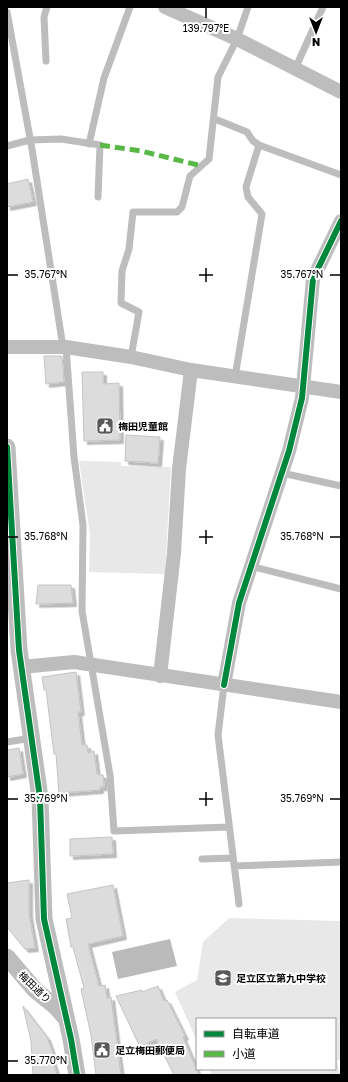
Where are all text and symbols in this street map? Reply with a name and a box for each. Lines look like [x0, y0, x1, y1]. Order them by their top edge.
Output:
north arrow [296, 12, 336, 52]
text: 139.797°E [183, 22, 229, 34]
text: N [312, 36, 320, 49]
text: 35.767°N [25, 268, 67, 280]
text: 35.767°N [281, 268, 323, 280]
public building icon: 梅田児童館 [95, 416, 115, 436]
place label: 梅田児童館 [118, 420, 168, 432]
text: 35.768°N [24, 530, 68, 542]
text: 35.768°N [280, 530, 324, 542]
text: 35.769°N [24, 792, 68, 804]
text: 35.769°N [280, 792, 324, 804]
school or university icon: 足立区立第九中学校 [213, 968, 233, 988]
street label: 梅田通り [16, 969, 54, 1005]
place label: 足立区立第九中学校 [236, 972, 326, 984]
legend [196, 1018, 336, 1070]
text: 自転車道 [232, 1026, 280, 1041]
public building icon: 足立梅田郵便局 [92, 1040, 112, 1060]
place label: 足立梅田郵便局 [115, 1044, 185, 1056]
text: 小道 [232, 1046, 256, 1061]
text: 35.770°N [25, 1054, 67, 1066]

